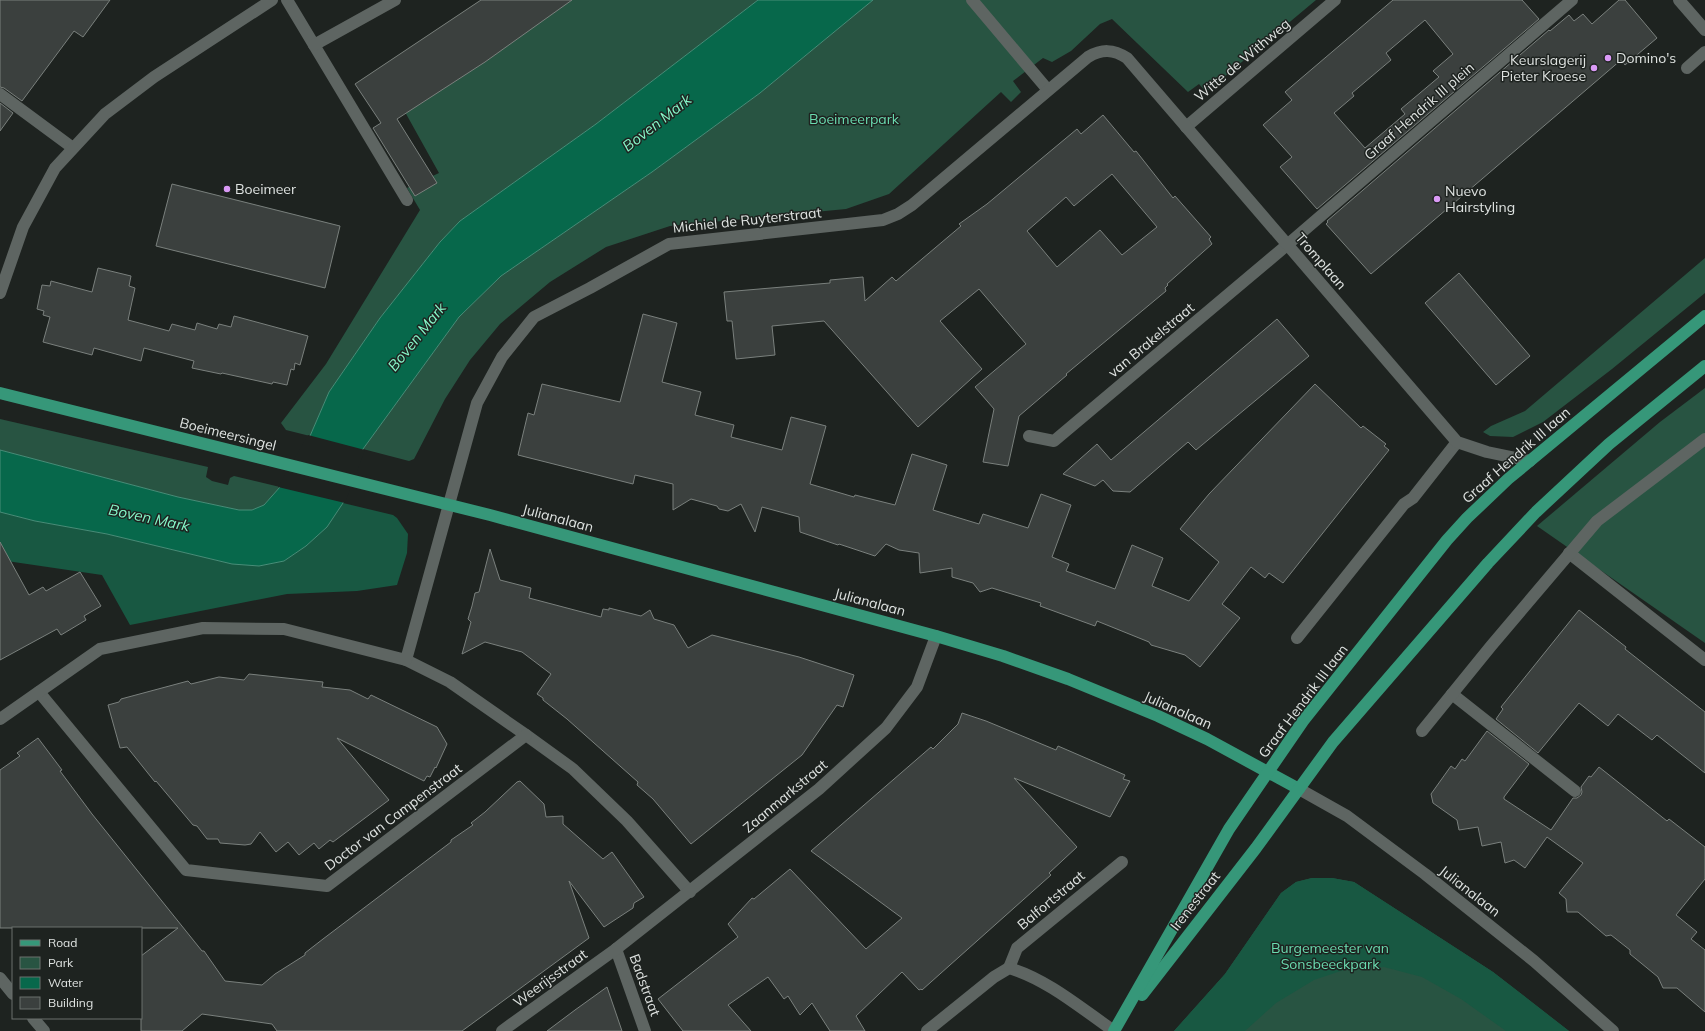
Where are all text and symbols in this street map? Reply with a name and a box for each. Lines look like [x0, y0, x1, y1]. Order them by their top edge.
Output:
street label: Witte de Withweg [1190, 15, 1294, 105]
place label: Domino's [1616, 49, 1676, 67]
place label: Keurslagerij Pieter Kroese [1501, 51, 1586, 85]
marker: Domino's [1603, 53, 1613, 63]
street label: Graaf Hendrik III plein [1360, 58, 1478, 164]
marker: Keurslagerij Pieter Kroese [1589, 63, 1599, 73]
water label: Boven Mark [618, 89, 696, 155]
park label: Boeimeerpark [809, 110, 900, 128]
place label: Boeimeer [235, 180, 297, 198]
place label: Nuevo Hairstyling [1445, 182, 1515, 216]
marker: Boeimeer [222, 184, 232, 194]
marker: Nuevo Hairstyling [1432, 194, 1442, 204]
street label: Michiel de Ruyterstraat [672, 203, 822, 237]
street label: Tromplaan [1291, 229, 1351, 293]
water label: Boven Mark [383, 298, 451, 375]
street label: van Brakelstraat [1104, 299, 1198, 381]
street label: Graaf Hendrik III laan [1458, 403, 1574, 507]
street label: Boeimeersingel [178, 413, 278, 455]
water label: Boven Mark [107, 500, 193, 536]
street label: Julianalaan [521, 500, 595, 536]
street label: Julianalaan [833, 584, 907, 620]
street label: Graaf Hendrik III laan [1254, 641, 1352, 761]
street label: Julianalaan [1141, 687, 1215, 733]
street label: Zaanmarkstraat [739, 755, 831, 837]
street label: Doctor van Campenstraat [321, 759, 465, 875]
street label: Julianalaan [1436, 862, 1504, 920]
street label: Balfortstraat [1014, 866, 1089, 933]
street label: Irenestraat [1166, 868, 1224, 934]
legend [12, 927, 142, 1019]
text: Road [48, 935, 77, 950]
park label: Burgemeester van Sonsbeeckpark [1271, 939, 1389, 973]
street label: Weerijsstraat [509, 945, 591, 1011]
street label: Badstraat [625, 951, 665, 1019]
text: Park [48, 955, 74, 970]
text: Water [48, 975, 84, 990]
text: Building [48, 995, 93, 1010]

